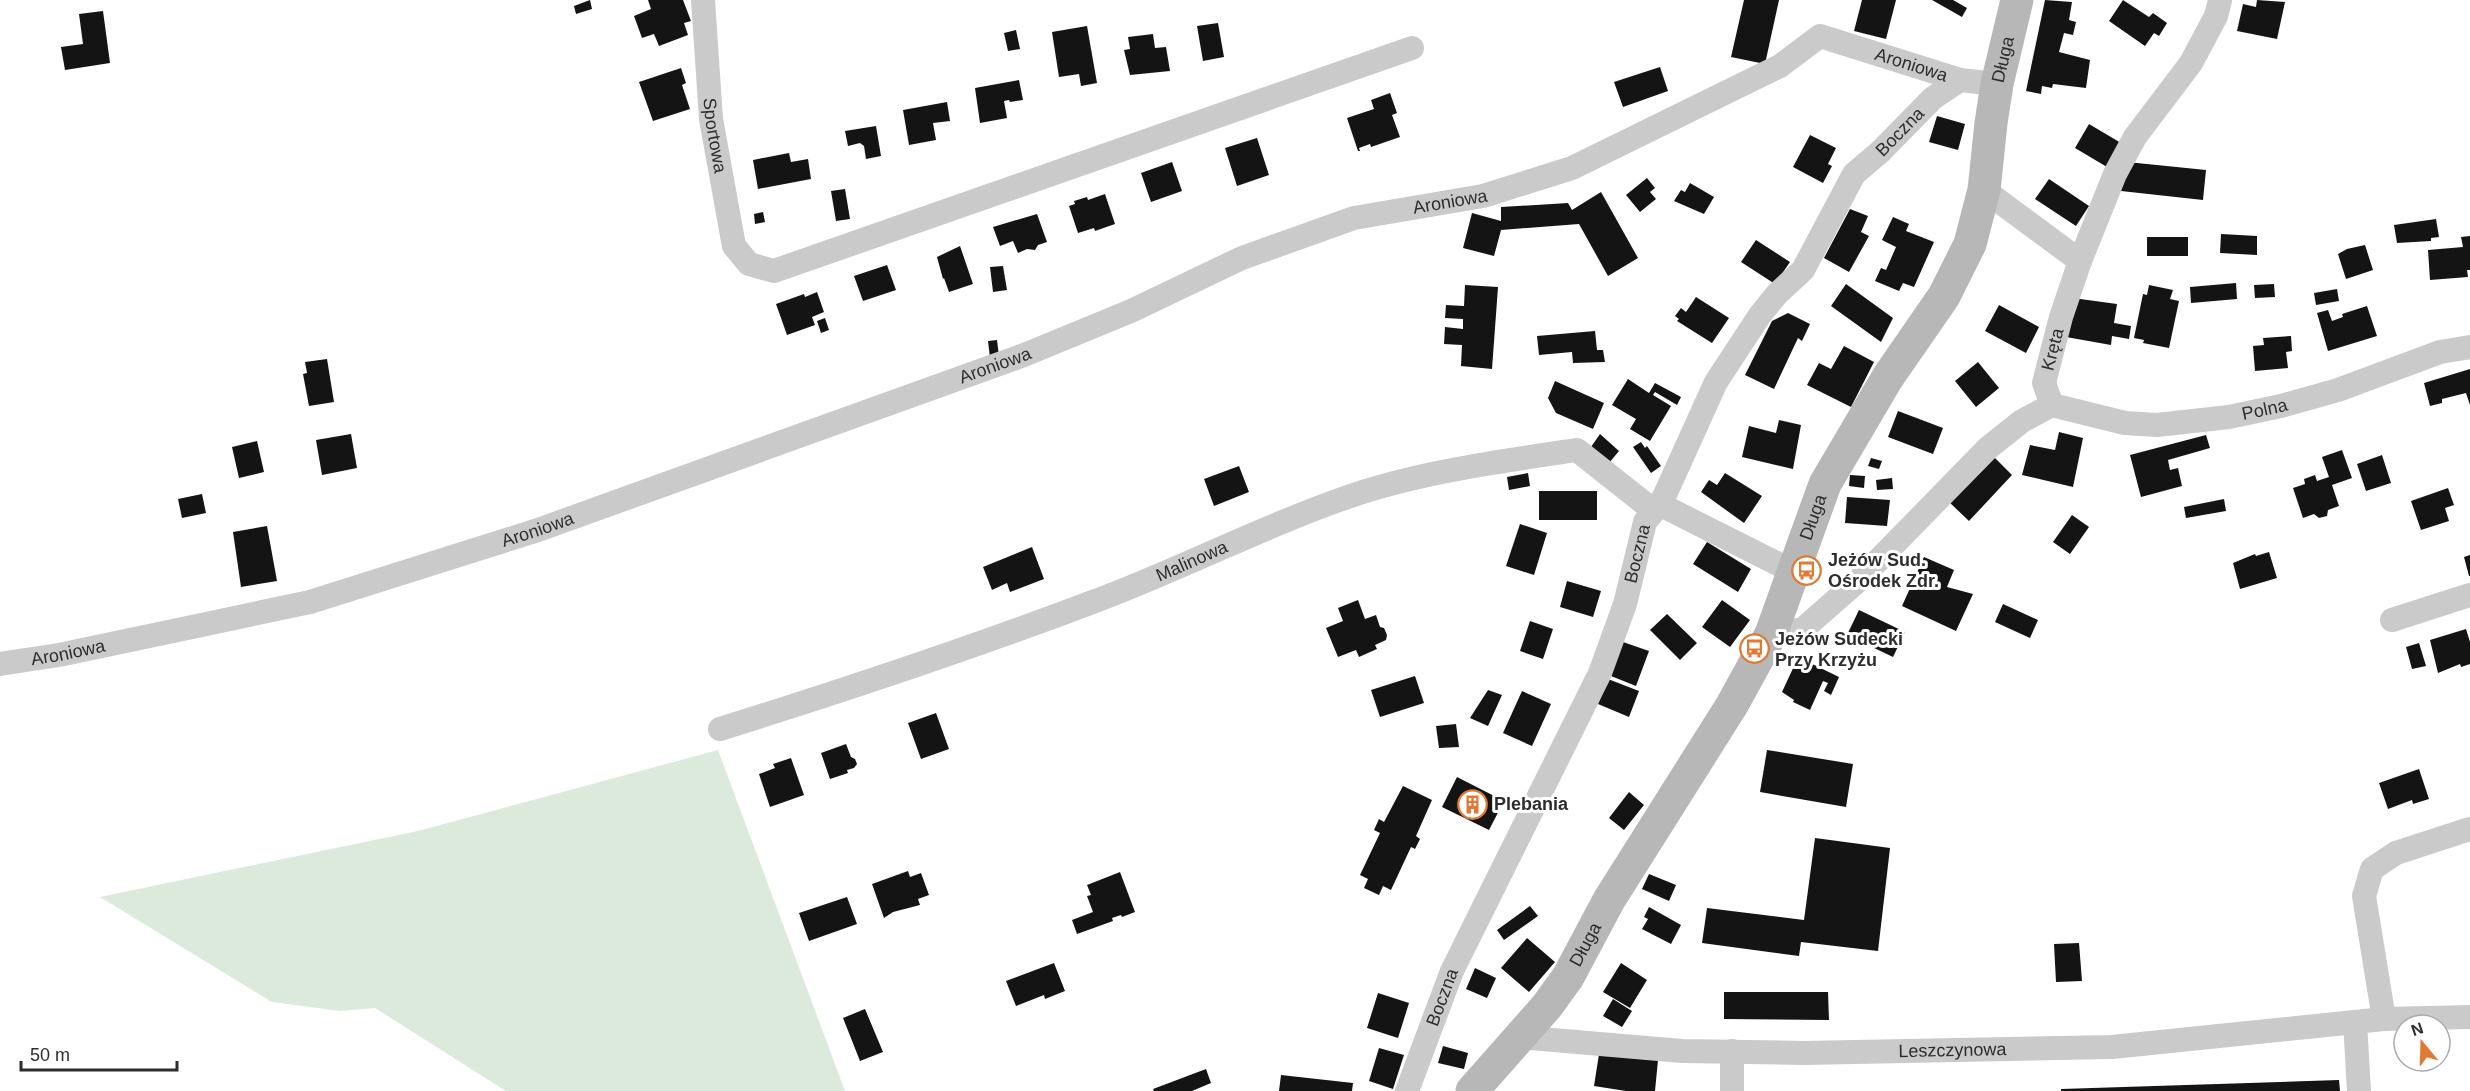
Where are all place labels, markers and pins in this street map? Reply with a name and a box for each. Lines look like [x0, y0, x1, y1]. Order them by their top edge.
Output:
place label: Jeżów Sud. Ośrodek Zdr. [1828, 550, 1939, 591]
bus stop icon: Jeżów Sud. Ośrodek Zdr. [1791, 554, 1823, 586]
place label: Jeżów Sudecki Przy Krzyżu [1775, 629, 1903, 670]
bus stop icon: Jeżów Sudecki Przy Krzyżu [1738, 633, 1770, 665]
building icon: Plebania [1457, 788, 1489, 820]
place label: Plebania [1494, 794, 1569, 814]

